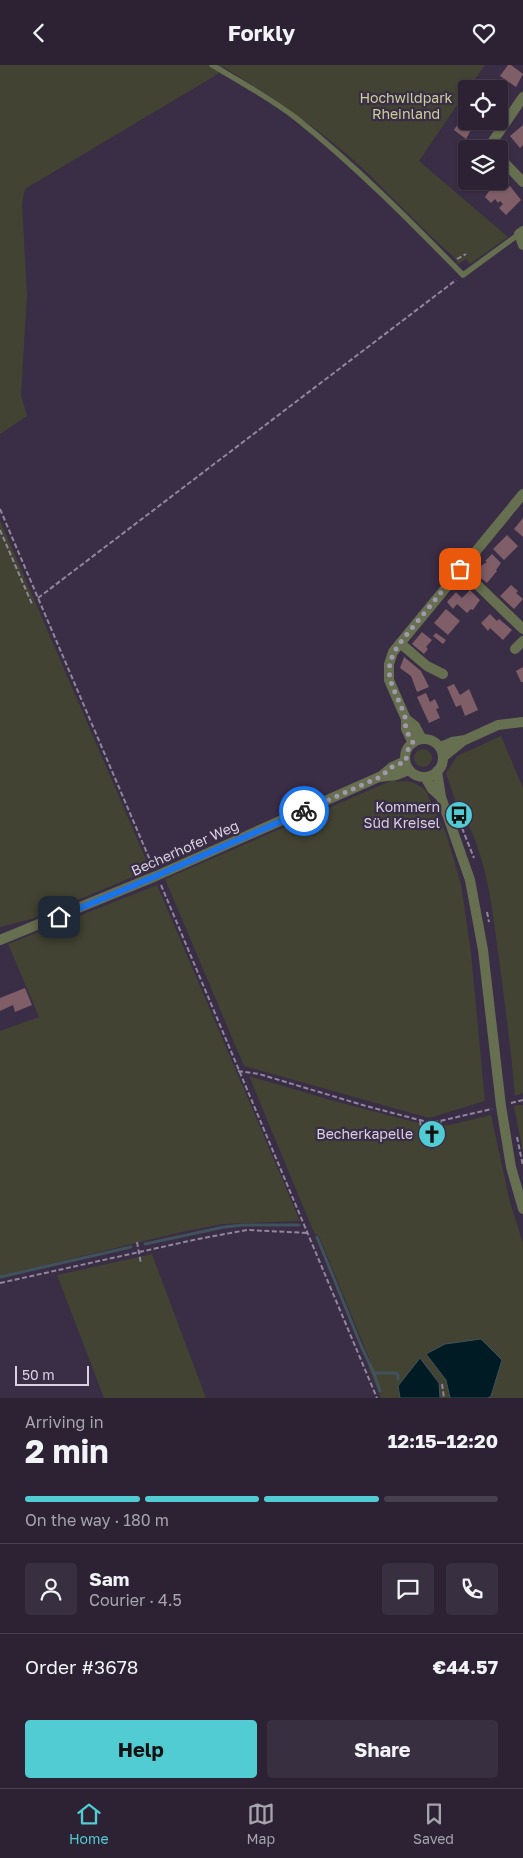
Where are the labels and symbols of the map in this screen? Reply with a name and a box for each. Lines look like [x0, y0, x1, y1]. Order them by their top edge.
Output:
park label: Hochwildpark Rheinland [359, 89, 453, 122]
pin [439, 548, 481, 590]
courier [279, 786, 329, 836]
place label: Kommern Süd Kreisel [364, 798, 440, 831]
bus stop icon: Kommern Süd Kreisel [444, 800, 474, 830]
street label: Becherhofer Weg [128, 816, 241, 879]
pin [38, 896, 80, 938]
church icon: Becherkapelle [417, 1119, 447, 1149]
place label: Becherkapelle [316, 1125, 413, 1142]
scale bar [15, 1363, 89, 1386]

